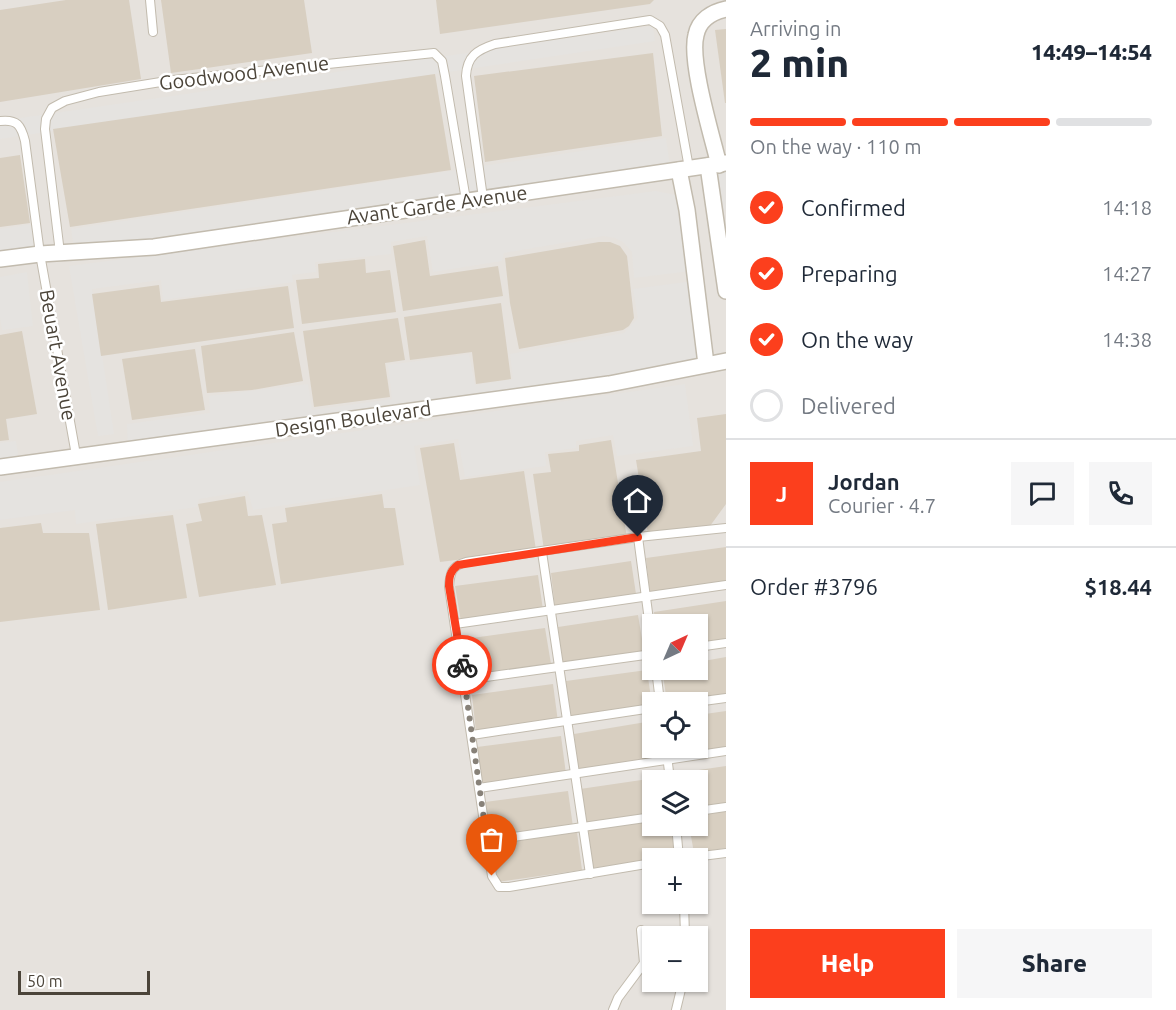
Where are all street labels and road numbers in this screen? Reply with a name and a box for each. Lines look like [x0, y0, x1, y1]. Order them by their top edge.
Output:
street label: Goodwood Avenue [158, 51, 330, 94]
street label: Avant Garde Avenue [345, 180, 529, 229]
street label: Beuart Avenue [36, 288, 81, 422]
street label: Design Boulevard [273, 396, 433, 441]

